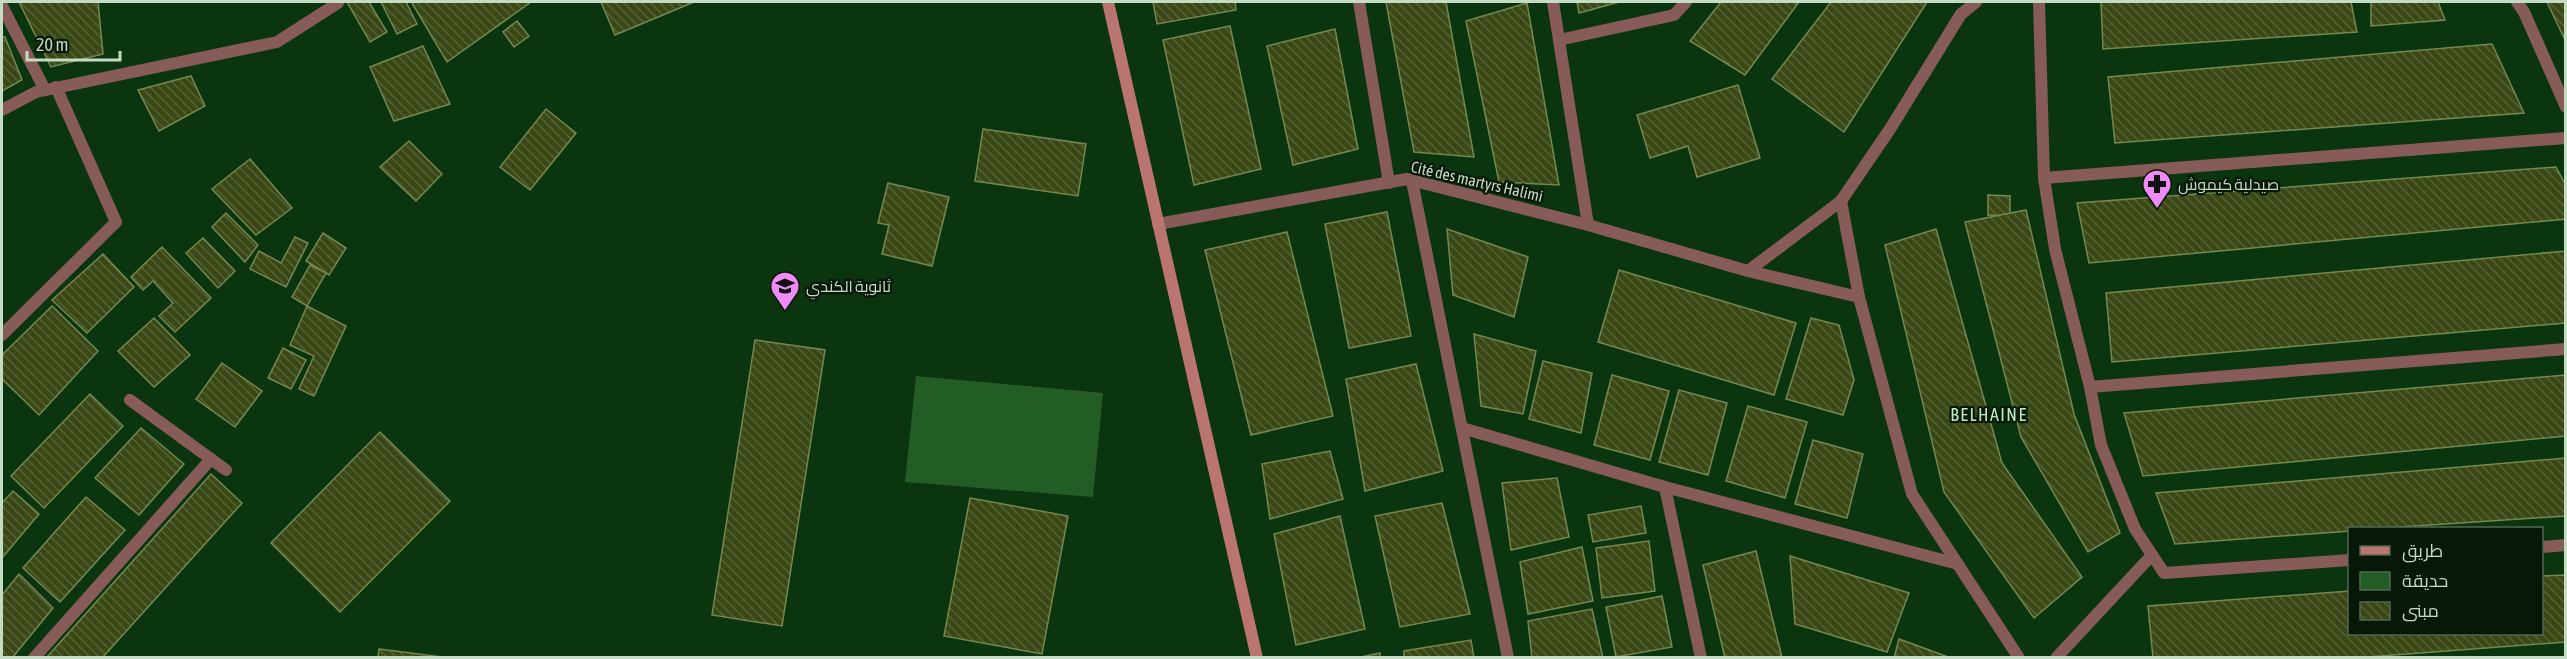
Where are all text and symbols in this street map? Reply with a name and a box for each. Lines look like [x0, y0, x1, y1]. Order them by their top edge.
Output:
scale bar [27, 24, 120, 62]
text: 20 m [36, 34, 68, 55]
street label: Cité des martyrs Halimi [1409, 157, 1545, 206]
pharmacy icon: صيدلية كيموش [2141, 168, 2173, 210]
place label: صيدلية كيموش [2178, 175, 2279, 195]
school or university icon: ثانوية الكندي [769, 270, 801, 312]
place label: ثانوية الكندي [806, 277, 892, 300]
district label: BELHAINE [1950, 404, 2028, 425]
legend [2348, 527, 2543, 635]
text: طريق [2402, 540, 2443, 563]
text: حديقة [2402, 570, 2448, 591]
text: مبنى [2402, 600, 2439, 622]

